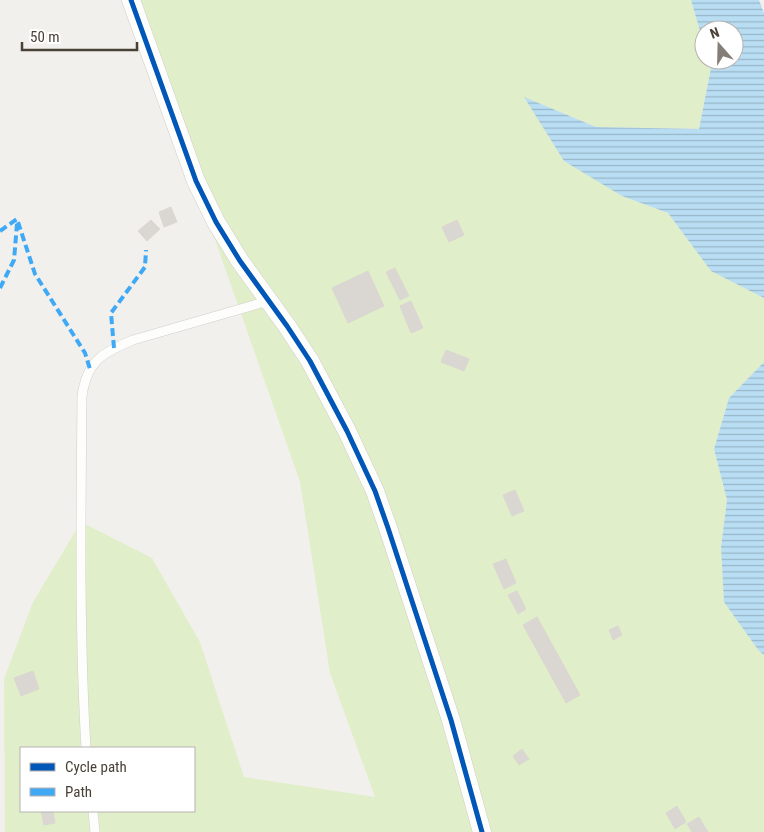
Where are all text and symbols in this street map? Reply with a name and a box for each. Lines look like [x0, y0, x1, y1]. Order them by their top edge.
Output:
scale bar [22, 20, 138, 52]
north arrow [694, 20, 744, 70]
text: N [708, 24, 721, 42]
text: 50 m [30, 28, 60, 46]
legend [20, 747, 195, 812]
text: Cycle path [65, 758, 127, 776]
text: Path [65, 783, 92, 801]

